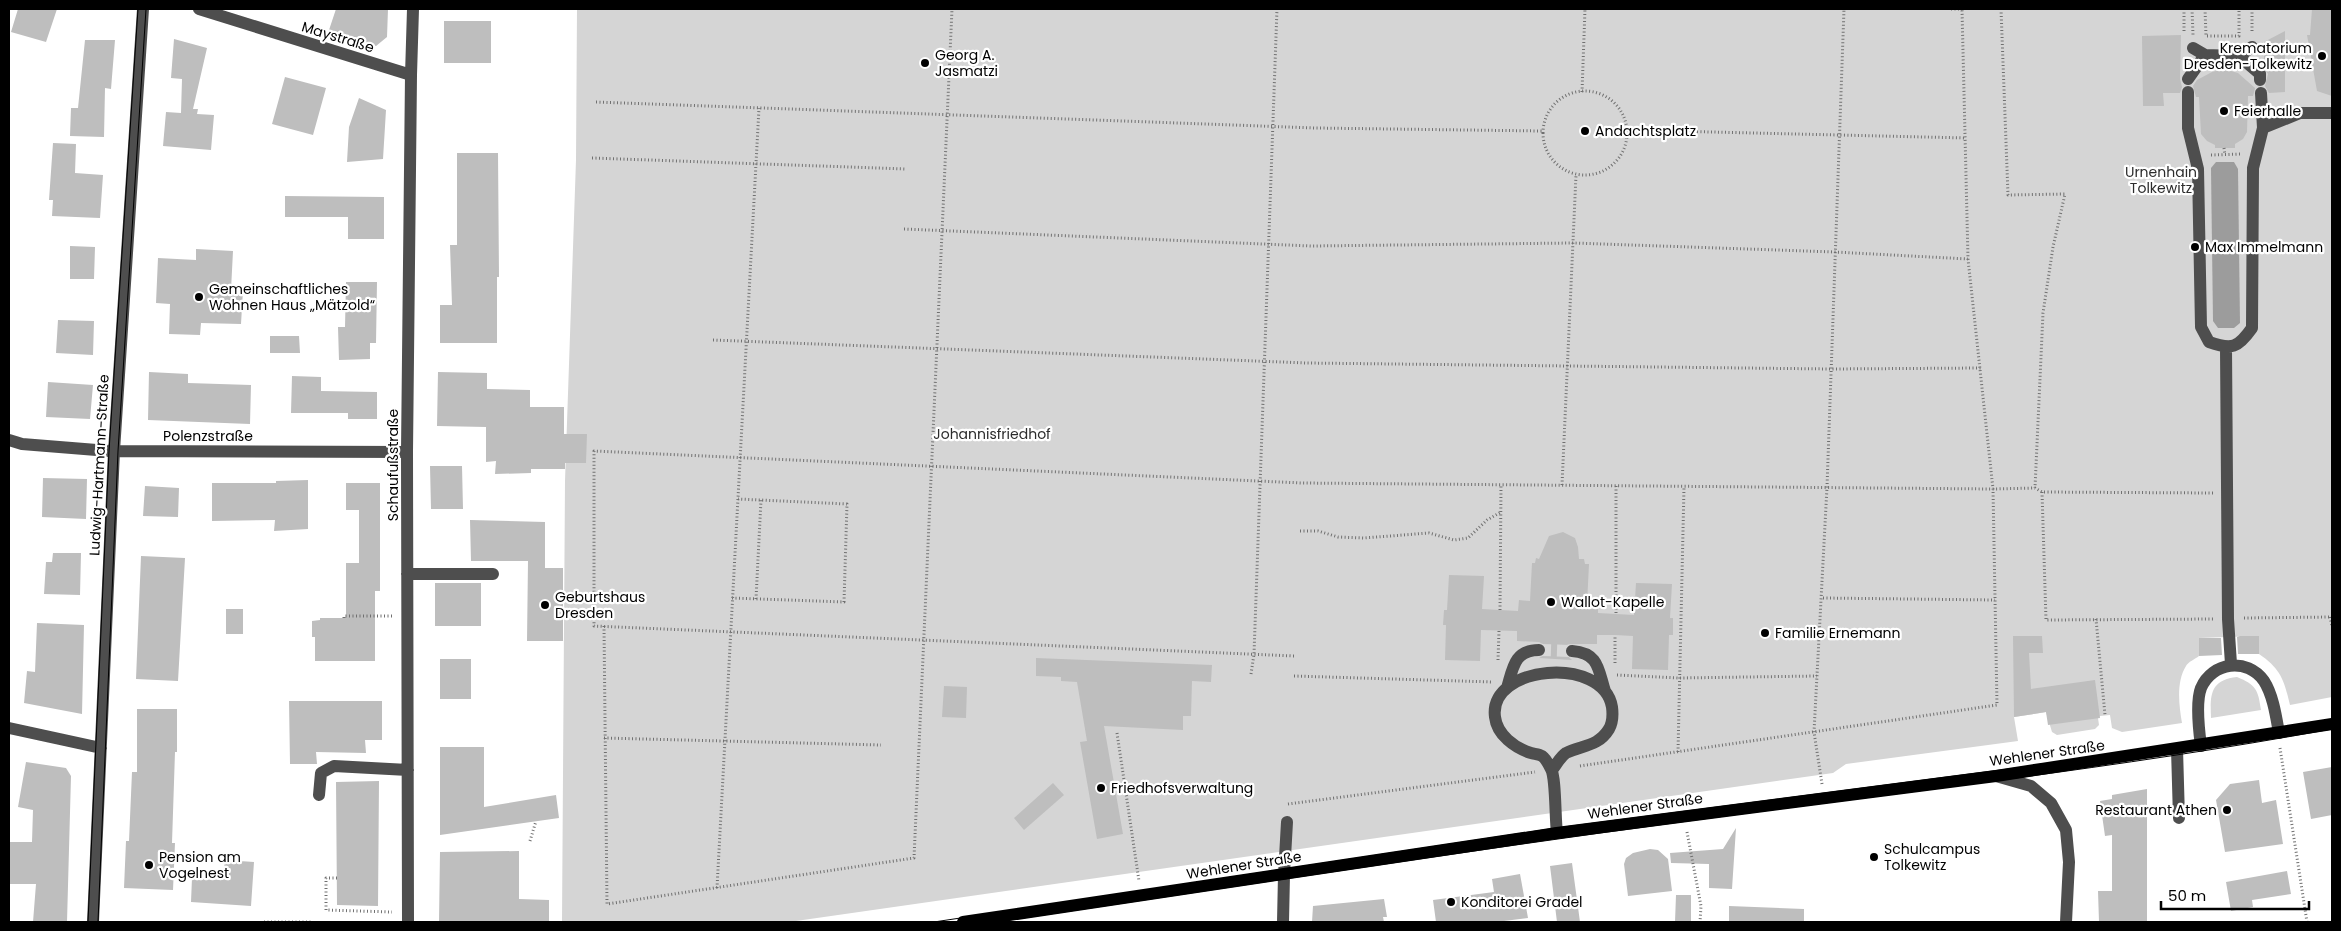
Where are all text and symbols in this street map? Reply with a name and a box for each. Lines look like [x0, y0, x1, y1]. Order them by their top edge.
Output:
street label: Maystraße [299, 17, 377, 58]
place label: Krematorium Dresden-Tolkewitz [2184, 38, 2312, 74]
place label: Georg A. Jasmatzi [935, 45, 998, 81]
marker: Krematorium Dresden-Tolkewitz [2316, 50, 2328, 62]
marker: Georg A. Jasmatzi [919, 57, 931, 69]
place label: Feierhalle [2234, 101, 2301, 121]
marker: Feierhalle [2218, 105, 2230, 117]
place label: Andachtsplatz [1595, 121, 1696, 141]
marker: Andachtsplatz [1579, 125, 1591, 137]
park label: Urnenhain Tolkewitz [2125, 162, 2197, 198]
place label: Max Immelmann [2205, 237, 2323, 257]
marker: Max Immelmann [2189, 241, 2201, 253]
place label: Gemeinschaftliches Wohnen Haus „Mätzold“ [209, 279, 375, 315]
marker: Gemeinschaftliches Wohnen Haus „Mätzold“ [193, 291, 205, 303]
street label: Ludwig-Hartmann-Straße [84, 373, 114, 556]
street label: Schaufußstraße [383, 408, 403, 521]
park label: Johannisfriedhof [933, 424, 1051, 444]
street label: Polenzstraße [163, 426, 253, 446]
place label: Geburtshaus Dresden [555, 587, 645, 623]
place label: Wallot-Kapelle [1561, 592, 1665, 612]
marker: Wallot-Kapelle [1545, 596, 1557, 608]
marker: Geburtshaus Dresden [539, 599, 551, 611]
place label: Familie Ernemann [1775, 623, 1901, 643]
marker: Familie Ernemann [1759, 627, 1771, 639]
street label: Wehlener Straße [1988, 735, 2106, 771]
place label: Friedhofsverwaltung [1111, 778, 1253, 798]
marker: Friedhofsverwaltung [1095, 782, 1107, 794]
street label: Wehlener Straße [1586, 788, 1704, 824]
place label: Restaurant Athen [2095, 800, 2217, 820]
marker: Restaurant Athen [2221, 804, 2233, 816]
place label: Schulcampus Tolkewitz [1884, 839, 1980, 875]
street label: Wehlener Straße [1185, 846, 1303, 884]
place label: Pension am Vogelnest [159, 847, 241, 883]
marker: Schulcampus Tolkewitz [1868, 851, 1880, 863]
marker: Pension am Vogelnest [143, 859, 155, 871]
scale bar [2161, 878, 2308, 910]
text: 50 m [2168, 885, 2206, 906]
place label: Konditorei Gradel [1461, 892, 1583, 912]
marker: Konditorei Gradel [1445, 896, 1457, 908]

